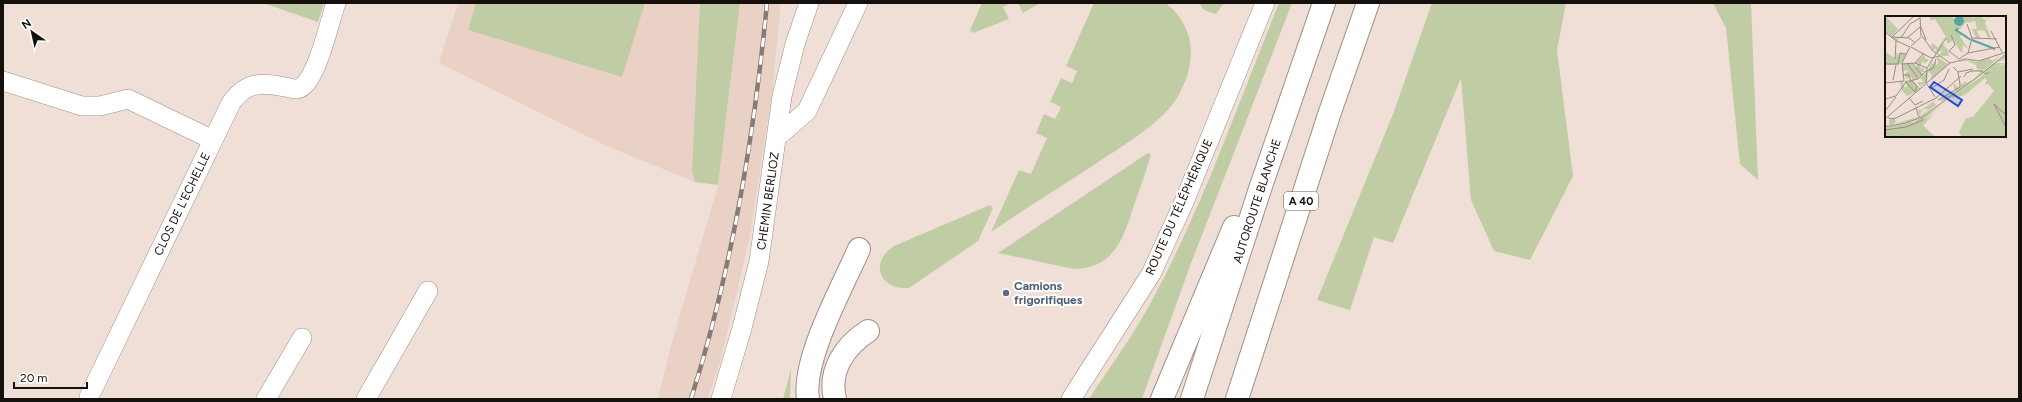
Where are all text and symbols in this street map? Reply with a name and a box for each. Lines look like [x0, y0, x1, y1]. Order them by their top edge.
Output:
north arrow [12, 12, 52, 52]
text: N [20, 16, 34, 32]
inset map [1885, 16, 2006, 137]
street label: ROUTE DU TÉLÉPHÉRIQUE [1143, 137, 1215, 277]
street label: AUTOROUTE BLANCHE [1230, 137, 1284, 265]
street label: CLOS DE L'ECHELLE [151, 150, 213, 258]
street label: CHEMIN BERLIOZ [754, 151, 782, 251]
road number: A 40 [1284, 192, 1318, 210]
place label: Camions frigorifiques [1014, 279, 1083, 307]
marker: Camions frigorifiques [1001, 288, 1011, 298]
scale bar [14, 364, 87, 390]
text: 20 m [20, 371, 48, 385]

